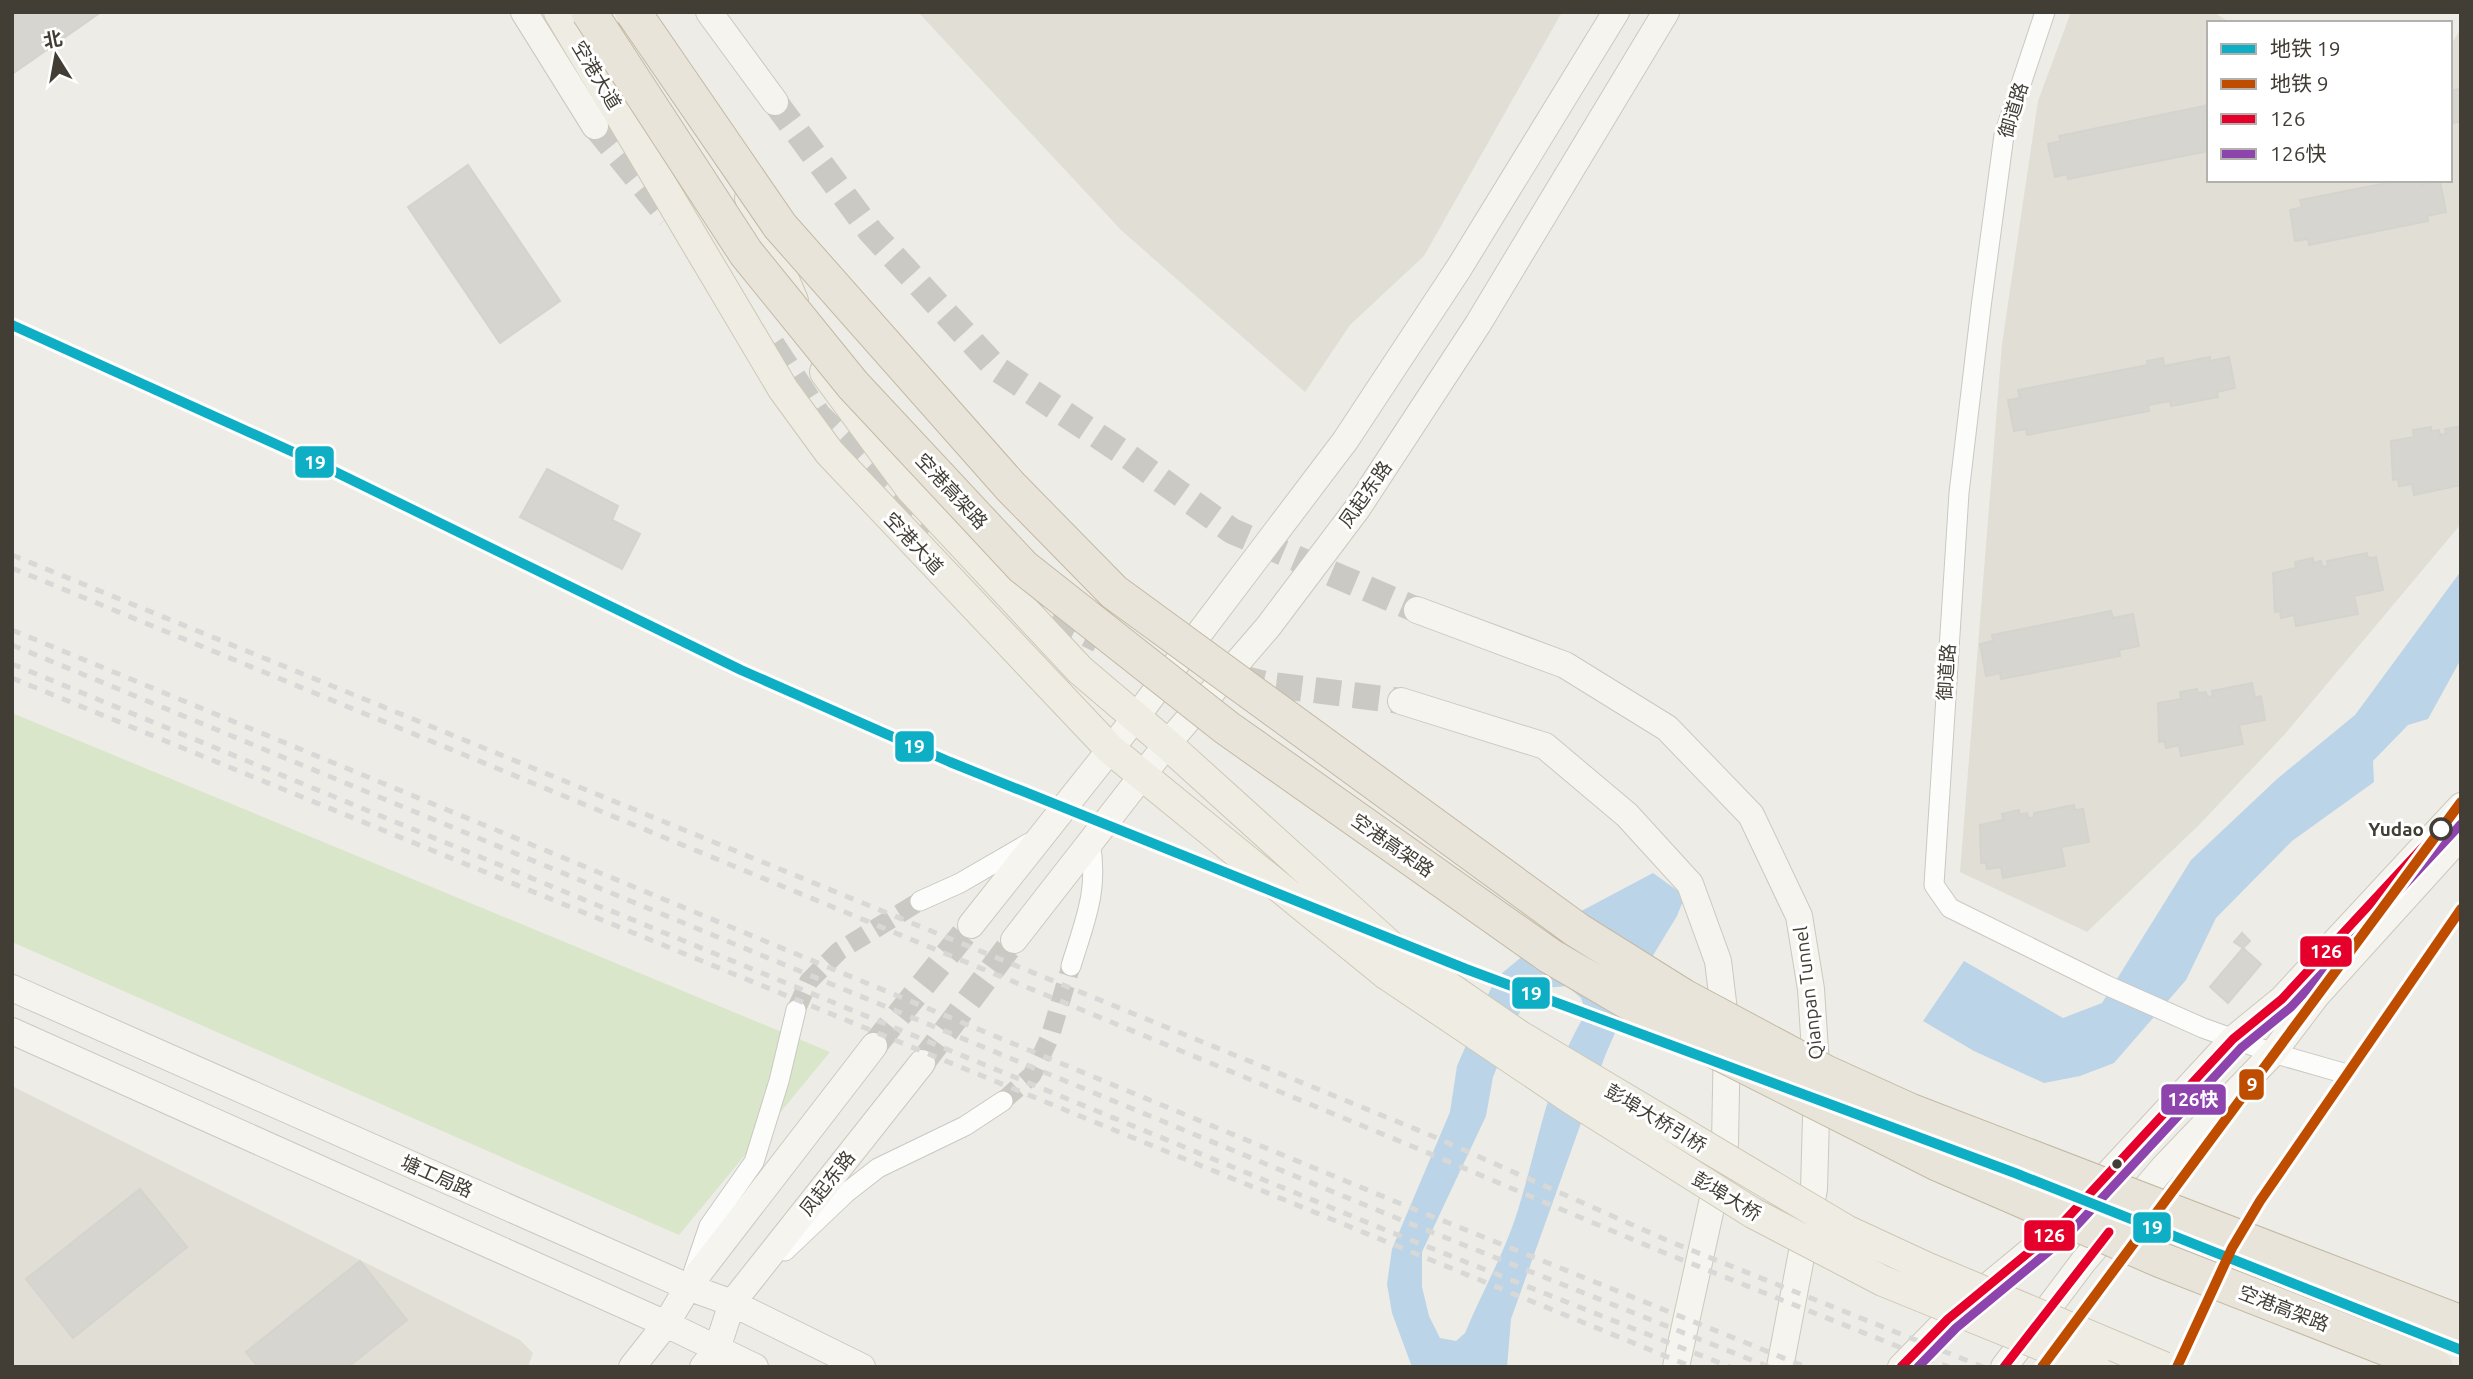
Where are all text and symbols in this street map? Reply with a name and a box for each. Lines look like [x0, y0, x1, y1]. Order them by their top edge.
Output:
north arrow [21, 21, 91, 91]
legend [2207, 21, 2452, 182]
text: 北 [41, 27, 64, 52]
text: 地铁 19 [2270, 36, 2341, 60]
street label: 空港大道 [568, 37, 626, 113]
text: 地铁 9 [2270, 71, 2329, 95]
street label: 御道路 [1994, 80, 2032, 140]
text: 126 [2270, 106, 2306, 130]
text: 126快 [2270, 141, 2327, 165]
line badge: 19 [294, 445, 335, 479]
street label: 空港高架路 [912, 449, 992, 533]
text: 19 [304, 451, 326, 473]
street label: 凤起东路 [1334, 457, 1396, 531]
street label: 空港大道 [880, 508, 948, 578]
street label: 御道路 [1933, 643, 1959, 701]
line badge: 19 [894, 730, 935, 763]
text: 19 [903, 735, 925, 757]
street label: 空港高架路 [1348, 809, 1438, 881]
place label: Yudao [2368, 818, 2424, 840]
marker: Yudao [2430, 818, 2452, 840]
street label: Qianpan Tunnel [1789, 925, 1827, 1061]
line badge: 126 [2299, 935, 2353, 968]
text: 126 [2310, 940, 2342, 962]
line badge: 19 [1511, 976, 1551, 1010]
text: 19 [1520, 982, 1542, 1004]
line badge: 9 [2238, 1068, 2265, 1101]
text: 9 [2247, 1073, 2257, 1095]
street label: 彭埠大桥引桥 [1601, 1079, 1711, 1157]
line badge: 126快 [2160, 1083, 2227, 1116]
text: 126快 [2167, 1088, 2219, 1110]
street label: 凤起东路 [795, 1146, 859, 1220]
street label: 塘工局路 [398, 1150, 476, 1202]
unlabelled marker [2110, 1157, 2124, 1171]
street label: 彭埠大桥 [1689, 1167, 1765, 1225]
line badge: 19 [2132, 1211, 2172, 1244]
text: 19 [2141, 1216, 2163, 1238]
line badge: 126 [2023, 1219, 2076, 1252]
text: 126 [2033, 1224, 2065, 1246]
street label: 空港高架路 [2236, 1281, 2332, 1335]

